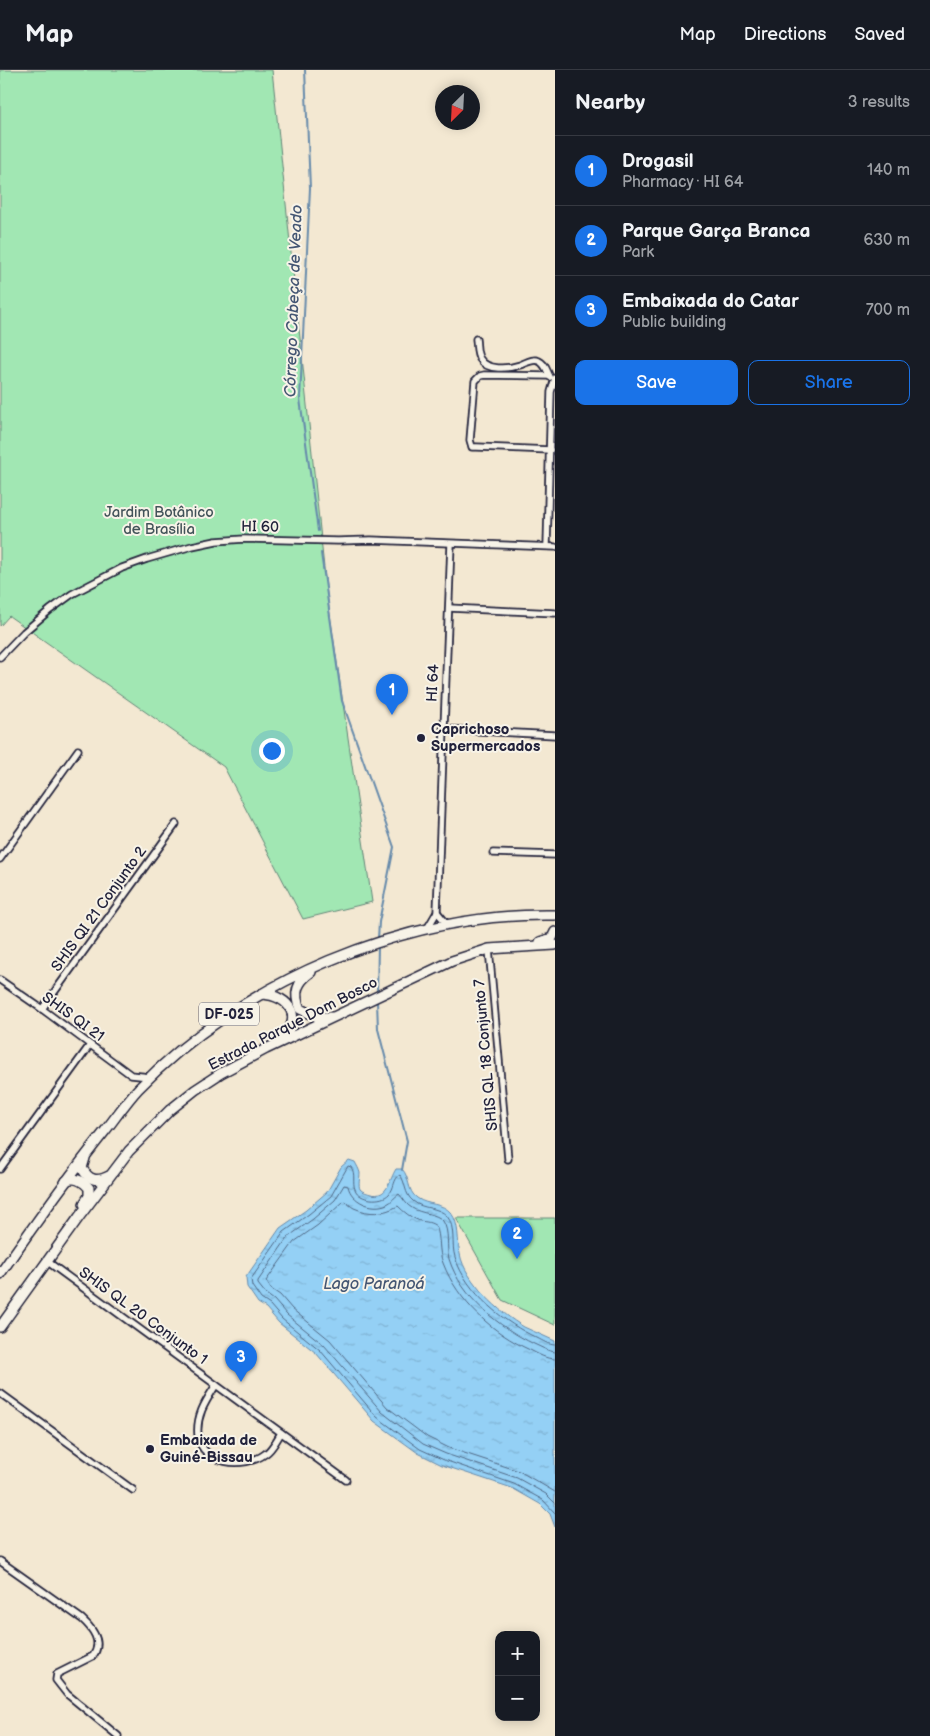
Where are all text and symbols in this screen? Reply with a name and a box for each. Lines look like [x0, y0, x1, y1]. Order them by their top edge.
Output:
text: Map [25, 20, 73, 49]
text: Map [680, 24, 716, 45]
text: Directions [744, 24, 826, 45]
text: Saved [854, 24, 905, 45]
north arrow [435, 85, 480, 130]
text: Nearby [575, 90, 645, 115]
text: 3 results [848, 93, 910, 112]
text: Drogasil [622, 150, 694, 173]
text: 1 [588, 161, 594, 180]
text: 140 m [867, 161, 910, 180]
text: Pharmacy · HI 64 [622, 173, 744, 192]
water label: Córrego Cabeça de Veado [281, 204, 307, 398]
text: Parque Garça Branca [622, 220, 810, 243]
text: 2 [586, 231, 596, 250]
text: 630 m [863, 231, 910, 250]
text: Park [622, 243, 654, 262]
text: Embaixada do Catar [622, 290, 799, 313]
text: 3 [586, 301, 596, 320]
text: 700 m [866, 301, 910, 320]
text: Public building [622, 313, 726, 332]
button: Save [575, 360, 738, 405]
button: Share [748, 360, 910, 405]
park label: Jardim Botânico de Brasília [104, 503, 214, 539]
street label: HI 60 [241, 517, 279, 537]
street label: HI 64 [423, 664, 443, 702]
pin: 1 [376, 674, 408, 715]
place label: Caprichoso Supermercados [431, 720, 540, 756]
marker: Caprichoso Supermercados [415, 732, 427, 744]
your location [259, 738, 285, 764]
street label: SHIS QI 21 Conjunto 2 [47, 843, 151, 975]
street label: Estrada Parque Dom Bosco [205, 973, 381, 1075]
street label: SHIS QL 18 Conjunto 7 [470, 978, 502, 1132]
street label: SHIS QI 21 [38, 988, 108, 1046]
road number: DF-025 [199, 1002, 259, 1026]
pin: 2 [501, 1218, 533, 1259]
street label: SHIS QL 20 Conjunto 1 [75, 1263, 211, 1369]
water label: Lago Paranoá [323, 1275, 425, 1294]
pin: 3 [225, 1341, 257, 1382]
place label: Embaixada de Guiné-Bissau [160, 1431, 257, 1467]
marker: Embaixada de Guiné-Bissau [144, 1443, 156, 1455]
map controls [495, 1631, 540, 1721]
button: + [495, 1631, 540, 1676]
button: − [495, 1676, 540, 1721]

